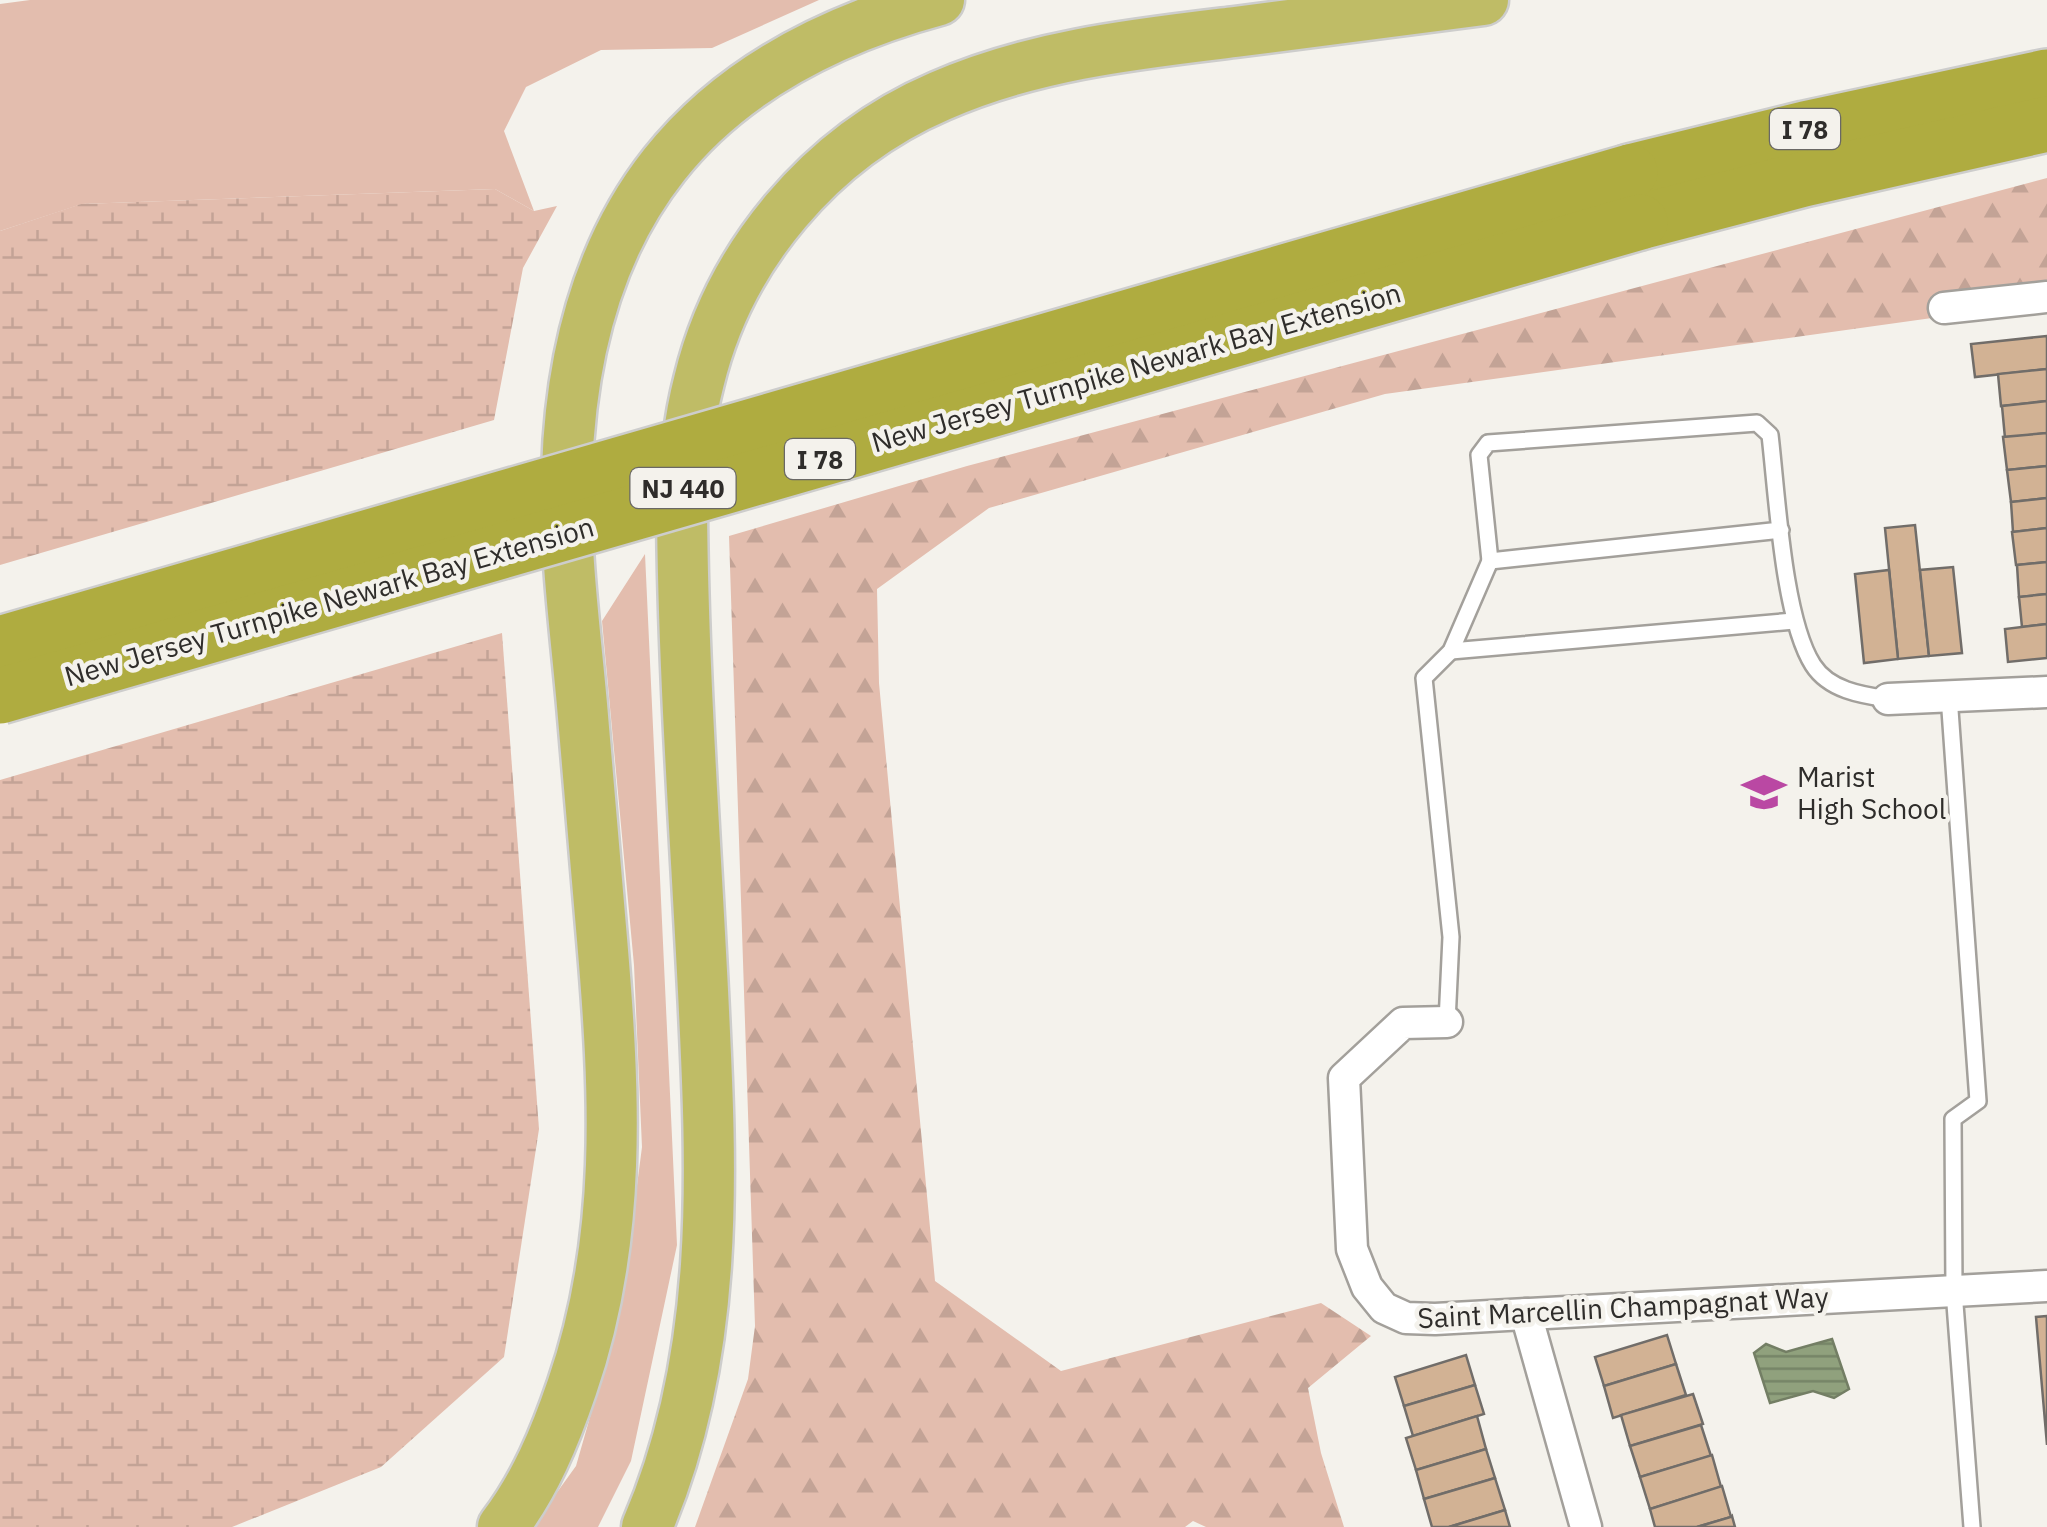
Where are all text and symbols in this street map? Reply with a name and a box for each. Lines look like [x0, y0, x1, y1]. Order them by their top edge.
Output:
road number: I 78 [1770, 109, 1840, 149]
street label: New Jersey Turnpike Newark Bay Extension [867, 274, 1405, 460]
road number: I 78 [785, 439, 855, 479]
road number: NJ 440 [630, 468, 736, 508]
street label: New Jersey Turnpike Newark Bay Extension [60, 508, 598, 694]
place label: Marist High School [1797, 758, 1946, 827]
school or university icon: Marist High School [1740, 768, 1788, 816]
street label: Saint Marcellin Champagnat Way [1416, 1278, 1830, 1336]

